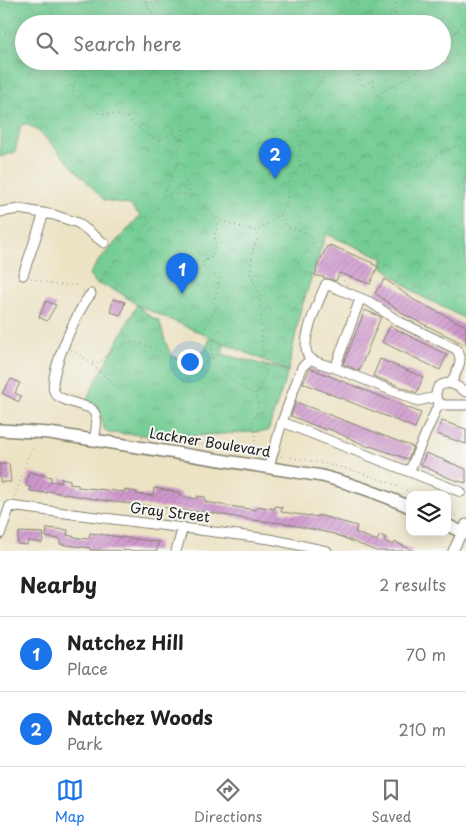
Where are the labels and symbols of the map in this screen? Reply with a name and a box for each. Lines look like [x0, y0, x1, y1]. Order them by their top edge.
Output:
pin: 2 [259, 138, 291, 179]
pin: 1 [166, 253, 198, 294]
your location [177, 349, 203, 375]
street label: Lackner Boulevard [148, 422, 273, 462]
street label: Gray Street [129, 497, 211, 527]

